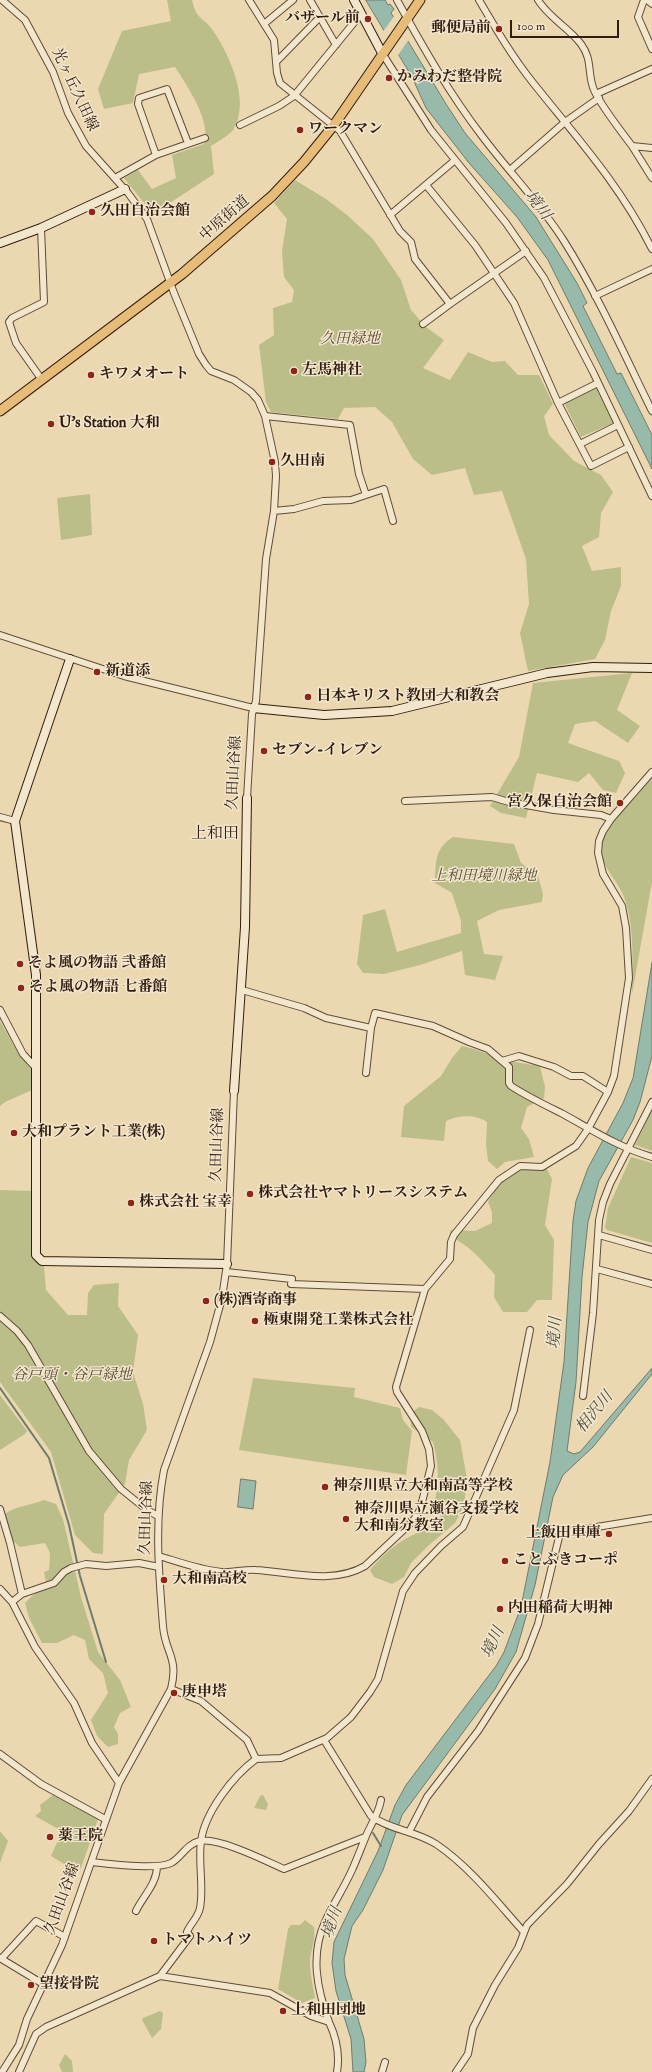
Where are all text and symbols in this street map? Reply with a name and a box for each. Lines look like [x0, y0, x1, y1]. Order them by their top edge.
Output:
place label: バザール前 [285, 10, 360, 28]
scale bar [512, 12, 621, 38]
marker: バザール前 [363, 14, 373, 24]
text: 100 m [517, 19, 545, 34]
place label: 郵便局前 [431, 20, 491, 38]
marker: 郵便局前 [494, 24, 504, 34]
street label: 光ヶ丘久田線 [47, 45, 101, 135]
place label: かみわだ整骨院 [397, 69, 502, 87]
marker: かみわだ整骨院 [384, 73, 394, 83]
place label: ワークマン [308, 121, 383, 139]
marker: ワークマン [295, 125, 305, 135]
water label: 境川 [520, 187, 554, 225]
street label: 中原街道 [196, 193, 254, 245]
place label: 久田自治会館 [100, 203, 190, 221]
marker: 久田自治会館 [87, 207, 97, 217]
park label: 久田緑地 [320, 331, 380, 349]
place label: 左馬神社 [302, 362, 362, 380]
place label: キワメオート [99, 366, 189, 384]
marker: 左馬神社 [289, 366, 299, 376]
marker: キワメオート [86, 370, 96, 380]
place label: U’s Station 大和 [59, 415, 160, 433]
marker: U’s Station 大和 [46, 419, 56, 429]
place label: 久田南 [280, 453, 325, 471]
marker: 久田南 [267, 457, 277, 467]
place label: 新道添 [105, 663, 150, 681]
marker: 新道添 [92, 667, 102, 677]
place label: 日本キリスト教団 大和教会 [316, 688, 499, 706]
marker: 日本キリスト教団 大和教会 [303, 692, 313, 702]
street label: 久田山谷線 [224, 735, 246, 811]
place label: セブン-イレブン [272, 742, 383, 760]
marker: セブン-イレブン [259, 746, 269, 756]
place label: 宮久保自治会館 [507, 794, 612, 812]
marker: 宮久保自治会館 [615, 798, 625, 808]
district label: 上和田 [191, 825, 239, 845]
park label: 上和田境川緑地 [432, 868, 536, 886]
place label: そよ風の物語 弐番館 [28, 955, 166, 973]
marker: そよ風の物語 弐番館 [15, 959, 25, 969]
place label: そよ風の物語 七番館 [29, 979, 167, 997]
marker: そよ風の物語 七番館 [16, 983, 26, 993]
street label: 久田山谷線 [208, 1107, 228, 1183]
place label: 大和プラント工業(株) [22, 1124, 165, 1142]
marker: 大和プラント工業(株) [9, 1128, 19, 1138]
place label: 株式会社ヤマトリースシステム [258, 1185, 468, 1203]
marker: 株式会社ヤマトリースシステム [245, 1189, 255, 1199]
place label: 株式会社 宝幸 [139, 1194, 232, 1212]
marker: 株式会社 宝幸 [126, 1198, 136, 1208]
place label: (株)酒寄商事 [214, 1292, 297, 1310]
marker: (株)酒寄商事 [201, 1296, 211, 1306]
place label: 極東開発工業株式会社 [263, 1312, 413, 1330]
marker: 極東開発工業株式会社 [250, 1316, 260, 1326]
water label: 境川 [545, 1316, 567, 1350]
park label: 谷戸頭・谷戸緑地 [12, 1367, 132, 1385]
water label: 相沢川 [572, 1388, 618, 1438]
place label: 神奈川県立大和南高等学校 [333, 1478, 513, 1496]
street label: 久田山谷線 [137, 1480, 157, 1556]
marker: 神奈川県立大和南高等学校 [320, 1482, 330, 1492]
place label: 神奈川県立瀬谷支援学校 大和南分教室 [354, 1501, 519, 1536]
marker: 神奈川県立瀬谷支援学校 大和南分教室 [341, 1514, 351, 1524]
place label: 上飯田車庫 [526, 1525, 601, 1543]
marker: 上飯田車庫 [604, 1529, 614, 1539]
place label: ことぶきコーポ [513, 1552, 618, 1570]
marker: ことぶきコーポ [500, 1556, 510, 1566]
place label: 大和南高校 [172, 1571, 247, 1589]
marker: 大和南高校 [159, 1575, 169, 1585]
place label: 内田稲荷大明神 [508, 1600, 613, 1618]
marker: 内田稲荷大明神 [495, 1604, 505, 1614]
water label: 境川 [479, 1624, 509, 1662]
place label: 庚申塔 [182, 1684, 227, 1702]
marker: 庚申塔 [169, 1688, 179, 1698]
place label: 薬王院 [58, 1828, 103, 1846]
marker: 薬王院 [45, 1832, 55, 1842]
street label: 久田山谷線 [42, 1861, 84, 1937]
water label: 境川 [319, 1905, 347, 1941]
place label: トマトハイツ [162, 1932, 252, 1950]
marker: トマトハイツ [149, 1936, 159, 1946]
place label: 望接骨院 [39, 1976, 99, 1994]
marker: 望接骨院 [26, 1980, 36, 1990]
place label: 上和田団地 [291, 2002, 366, 2020]
marker: 上和田団地 [278, 2006, 288, 2016]

